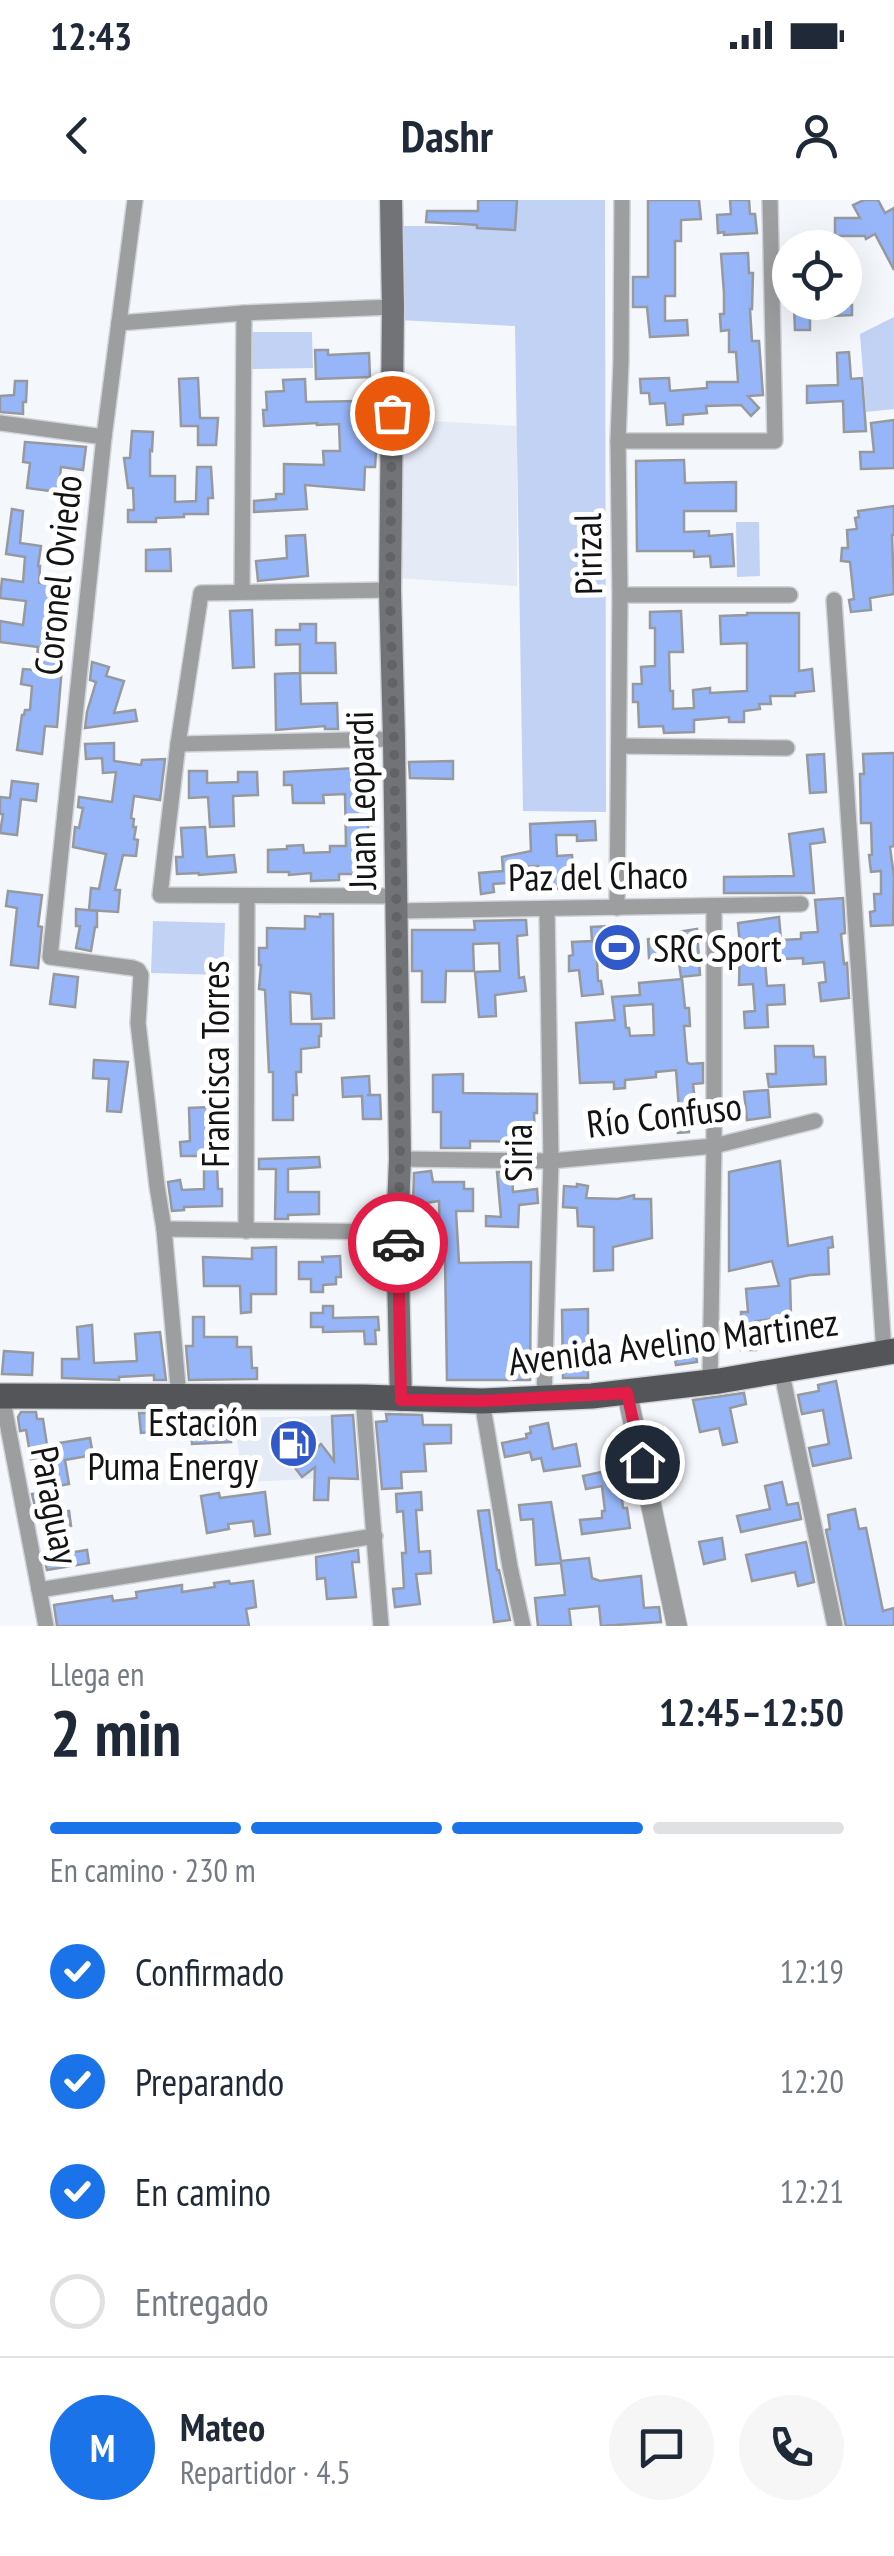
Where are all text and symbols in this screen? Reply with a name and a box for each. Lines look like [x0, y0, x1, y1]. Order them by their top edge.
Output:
text: 12:43 [50, 11, 132, 60]
text: Dashr [401, 106, 493, 164]
icon: back [50, 108, 105, 163]
icon: person [789, 108, 844, 163]
map controls [772, 230, 862, 320]
button: locate [772, 230, 862, 320]
pin [350, 371, 435, 456]
icon: bag [365, 386, 420, 441]
street label: Coronel Oviedo [22, 473, 92, 677]
street label: Pirizal [562, 513, 612, 595]
street label: Juan Leopardi [334, 710, 386, 891]
street label: Paz del Chaco [508, 849, 688, 901]
sports icon: SRC Sport [592, 921, 644, 973]
place label: SRC Sport [653, 923, 782, 972]
street label: Francisca Torres [190, 960, 239, 1168]
street label: Río Confuso [584, 1080, 744, 1148]
street label: Siria [493, 1124, 542, 1182]
courier [348, 1193, 448, 1293]
icon: car [371, 1216, 426, 1271]
street label: Avenida Avelino Martinez [505, 1296, 841, 1386]
place label: Estación Puma Energy [88, 1397, 259, 1490]
fuel station icon: Estación Puma Energy [267, 1417, 319, 1469]
pin [600, 1420, 685, 1505]
icon: home [615, 1435, 670, 1490]
street label: Paraguay [21, 1442, 92, 1569]
text: Llega en [50, 1653, 144, 1695]
text: 12:45–12:50 [659, 1687, 844, 1736]
text: 2 min [50, 1690, 181, 1774]
text: En camino · 230 m [50, 1849, 256, 1891]
icon: check [50, 1944, 105, 1999]
text: Confirmado [135, 1947, 284, 1996]
text: 12:19 [780, 1950, 844, 1992]
icon: check [50, 2054, 105, 2109]
text: Preparando [135, 2057, 284, 2106]
text: 12:20 [780, 2060, 844, 2102]
icon: check [50, 2164, 105, 2219]
text: En camino [135, 2167, 271, 2216]
text: 12:21 [780, 2170, 844, 2212]
text: Entregado [135, 2277, 269, 2326]
button: chat [609, 2395, 714, 2500]
button: phone [739, 2395, 844, 2500]
text: Mateo [180, 2402, 265, 2451]
text: M [90, 2423, 115, 2472]
text: Repartidor · 4.5 [180, 2451, 351, 2493]

